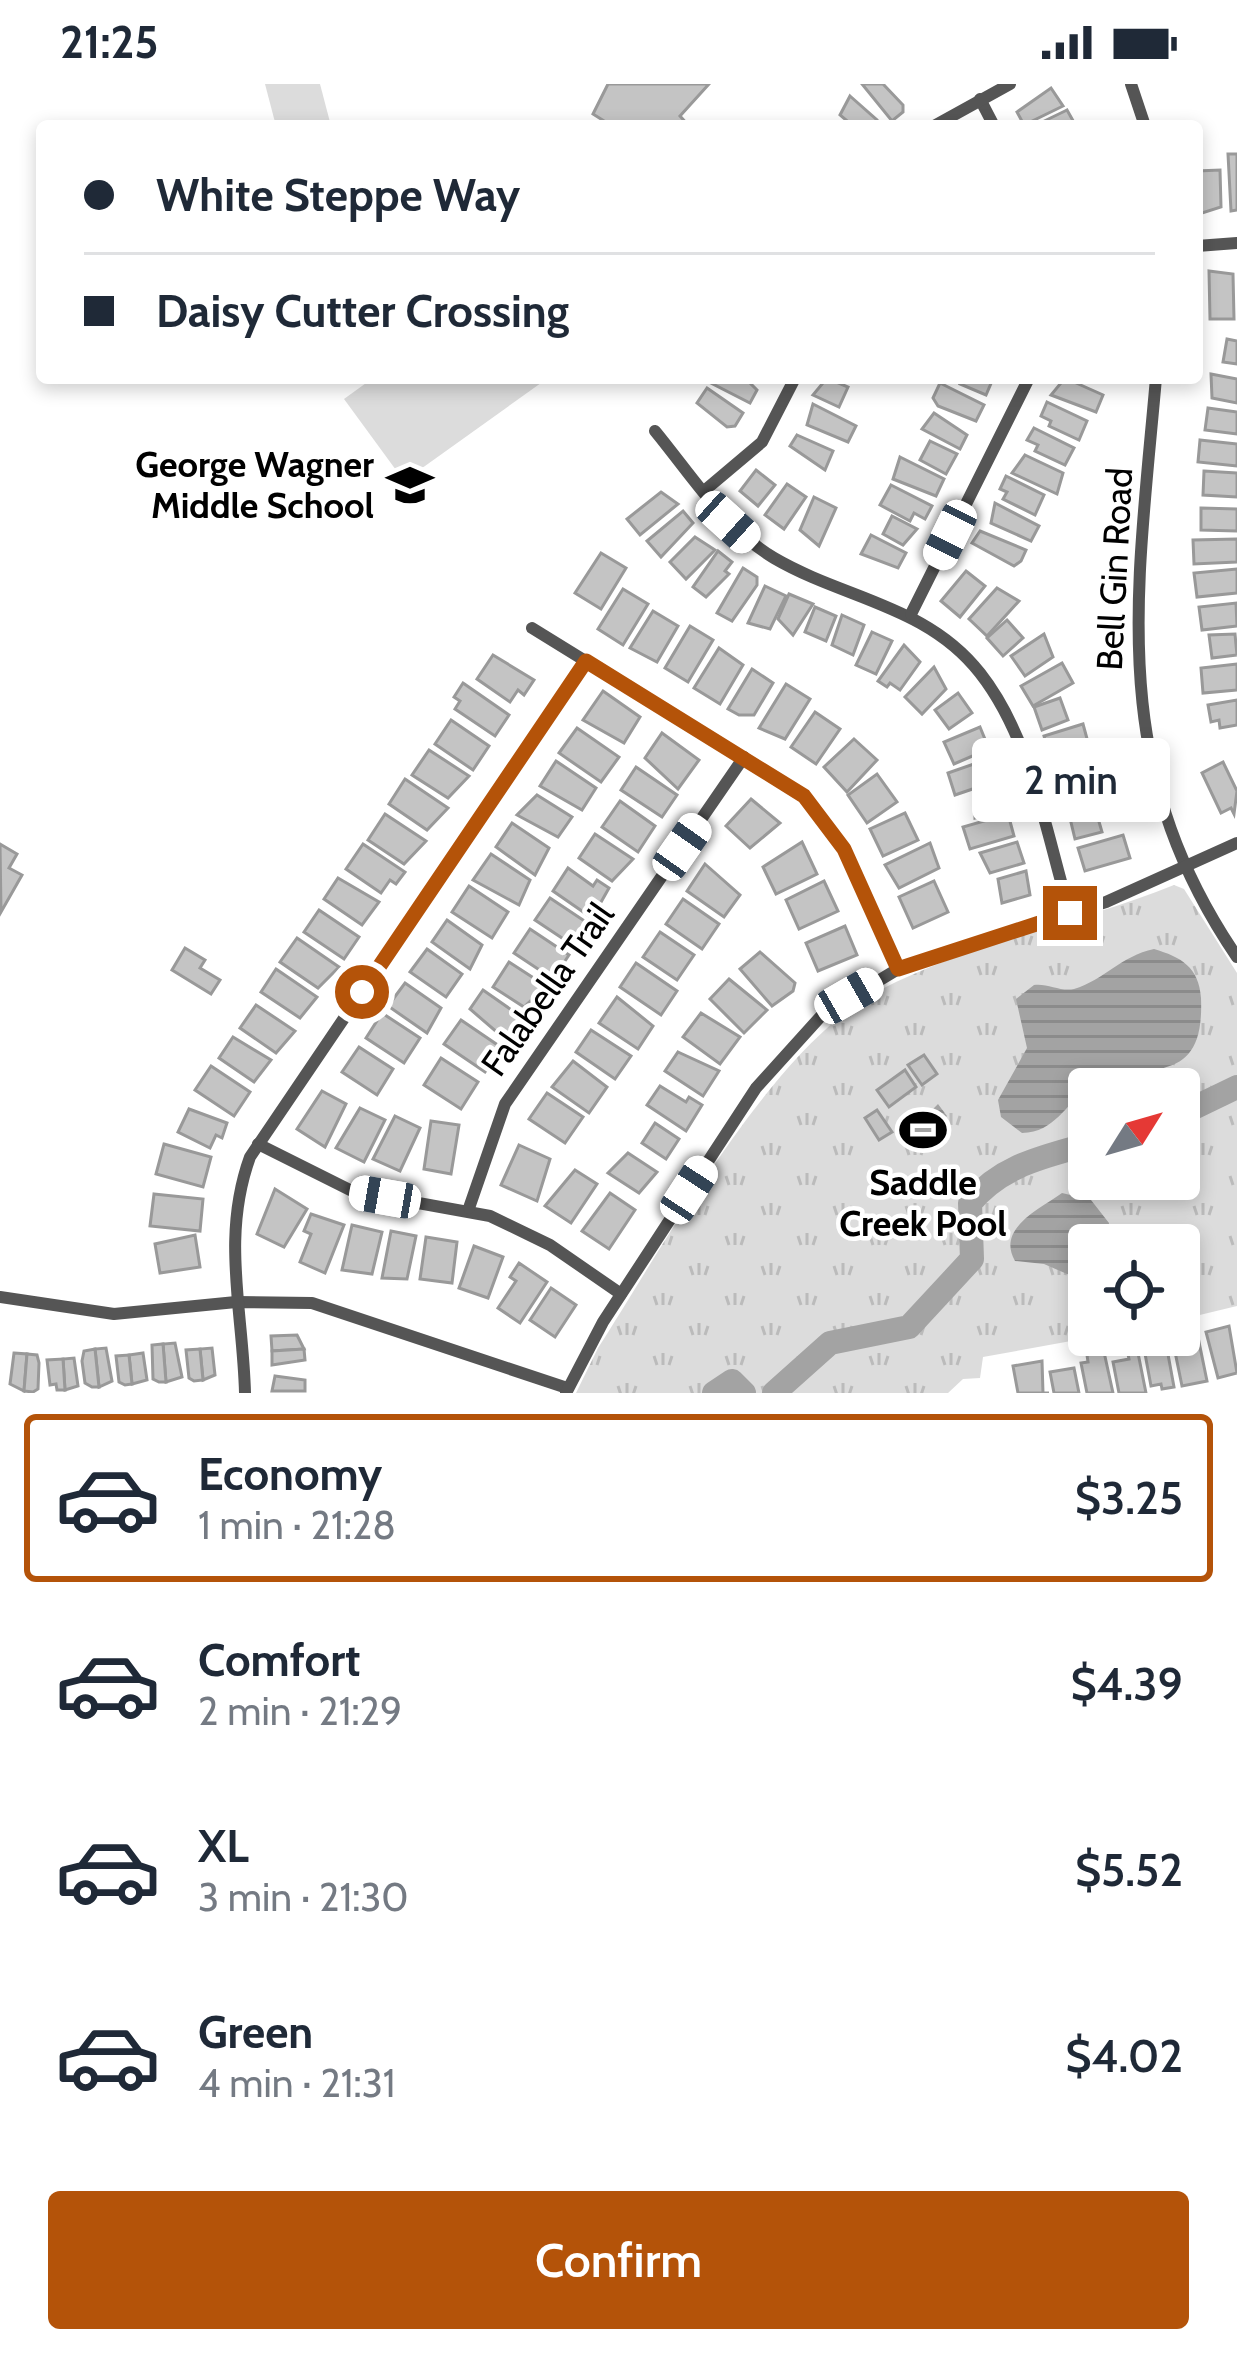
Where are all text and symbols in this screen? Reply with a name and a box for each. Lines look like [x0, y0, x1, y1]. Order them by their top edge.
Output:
text: 21:25 [60, 15, 158, 69]
text: White Steppe Way [156, 168, 520, 222]
text: Daisy Cutter Crossing [156, 284, 569, 338]
place label: George Wagner Middle School [135, 442, 374, 527]
school or university icon: George Wagner Middle School [385, 460, 435, 510]
street label: Bell Gin Road [1087, 467, 1141, 671]
car [689, 485, 767, 559]
car [918, 495, 982, 575]
callout: 2 min [971, 739, 1169, 823]
text: 2 min [1024, 756, 1118, 804]
car [647, 807, 717, 887]
route end [1043, 886, 1097, 940]
street label: Falabella Trail [471, 894, 623, 1084]
car [809, 962, 889, 1030]
route start [335, 965, 389, 1019]
north arrow [1068, 1068, 1200, 1200]
map controls [1068, 1068, 1200, 1356]
sports icon: Saddle Creek Pool [898, 1105, 948, 1155]
car [654, 1150, 724, 1230]
place label: Saddle Creek Pool [839, 1160, 1007, 1245]
car [346, 1173, 424, 1221]
button: locate [1068, 1224, 1200, 1356]
icon: car [54, 1444, 162, 1552]
text: Economy [198, 1447, 382, 1501]
text: $3.25 [1075, 1471, 1183, 1525]
text: 1 min · 21:28 [198, 1501, 396, 1549]
icon: car [54, 1630, 162, 1738]
text: Comfort [198, 1633, 361, 1687]
text: $4.39 [1070, 1657, 1183, 1711]
text: 2 min · 21:29 [198, 1687, 402, 1735]
icon: car [54, 1816, 162, 1924]
text: XL [198, 1819, 249, 1873]
text: $5.52 [1075, 1843, 1183, 1897]
text: 3 min · 21:30 [198, 1873, 409, 1921]
icon: car [54, 2002, 162, 2110]
text: Green [198, 2005, 313, 2059]
text: $4.02 [1065, 2029, 1183, 2083]
text: 4 min · 21:31 [198, 2059, 396, 2107]
button: Confirm [48, 2191, 1189, 2329]

